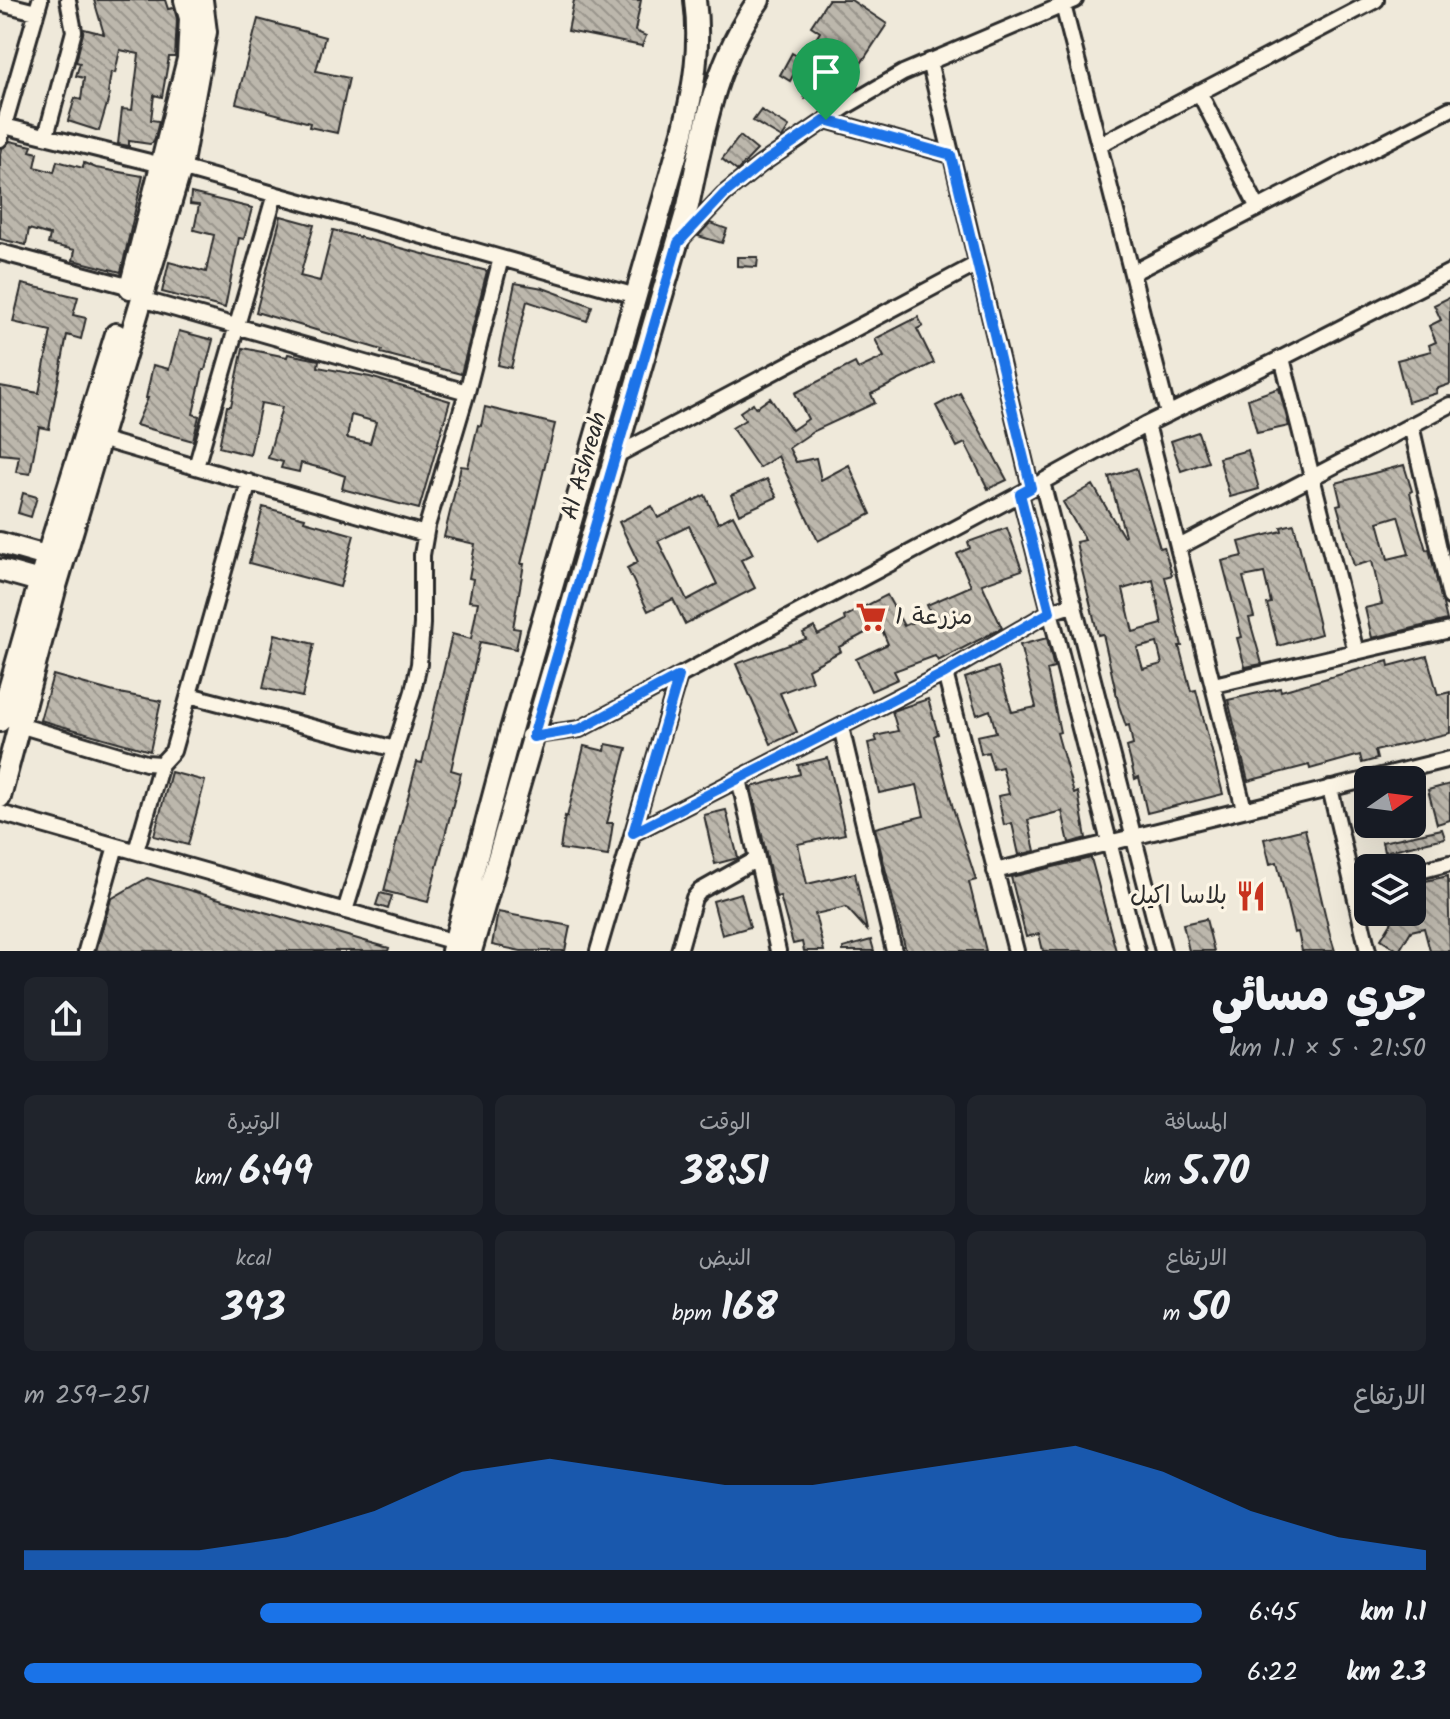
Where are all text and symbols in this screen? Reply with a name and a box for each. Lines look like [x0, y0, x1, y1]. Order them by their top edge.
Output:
pin [792, 38, 860, 120]
icon: arrive [804, 50, 848, 94]
street label: Al Ashreah [551, 407, 619, 525]
place label: مزرعة 1 [895, 598, 972, 637]
supermarket icon: مزرعة 1 [854, 600, 888, 634]
north arrow [1354, 766, 1426, 838]
map controls [1354, 766, 1426, 926]
button: layers [1354, 854, 1426, 926]
place label: بلاسا اكيل [1130, 877, 1227, 916]
restaurant icon: بلاسا اكيل [1234, 879, 1268, 913]
text: جري مسائي [1212, 963, 1426, 1033]
button: share [24, 977, 108, 1061]
text: 21:50 · 5 × 1.1 km [1229, 1028, 1426, 1070]
text: الوتيرة [227, 1106, 280, 1141]
text: الوقت [699, 1106, 751, 1141]
text: المسافة [1165, 1106, 1228, 1141]
text: 6:49 [239, 1141, 313, 1205]
text: 38:51 [681, 1141, 769, 1205]
text: 5.70 [1180, 1141, 1249, 1205]
text: /km [195, 1161, 239, 1196]
text: km [1143, 1161, 1180, 1196]
text: kcal [236, 1242, 272, 1277]
text: النبض [699, 1242, 751, 1277]
text: الارتفاع [1165, 1242, 1227, 1277]
text: 393 [222, 1277, 286, 1341]
text: 168 [721, 1277, 778, 1341]
text: 50 [1189, 1277, 1230, 1341]
text: bpm [672, 1297, 721, 1332]
text: m [1163, 1297, 1189, 1332]
text: 251–259 m [24, 1375, 150, 1417]
text: الارتفاع [1353, 1376, 1426, 1418]
text: 6:45 [1249, 1592, 1298, 1634]
text: 1.1 km [1360, 1592, 1426, 1634]
text: 6:22 [1247, 1652, 1298, 1694]
text: 2.3 km [1346, 1652, 1426, 1694]

